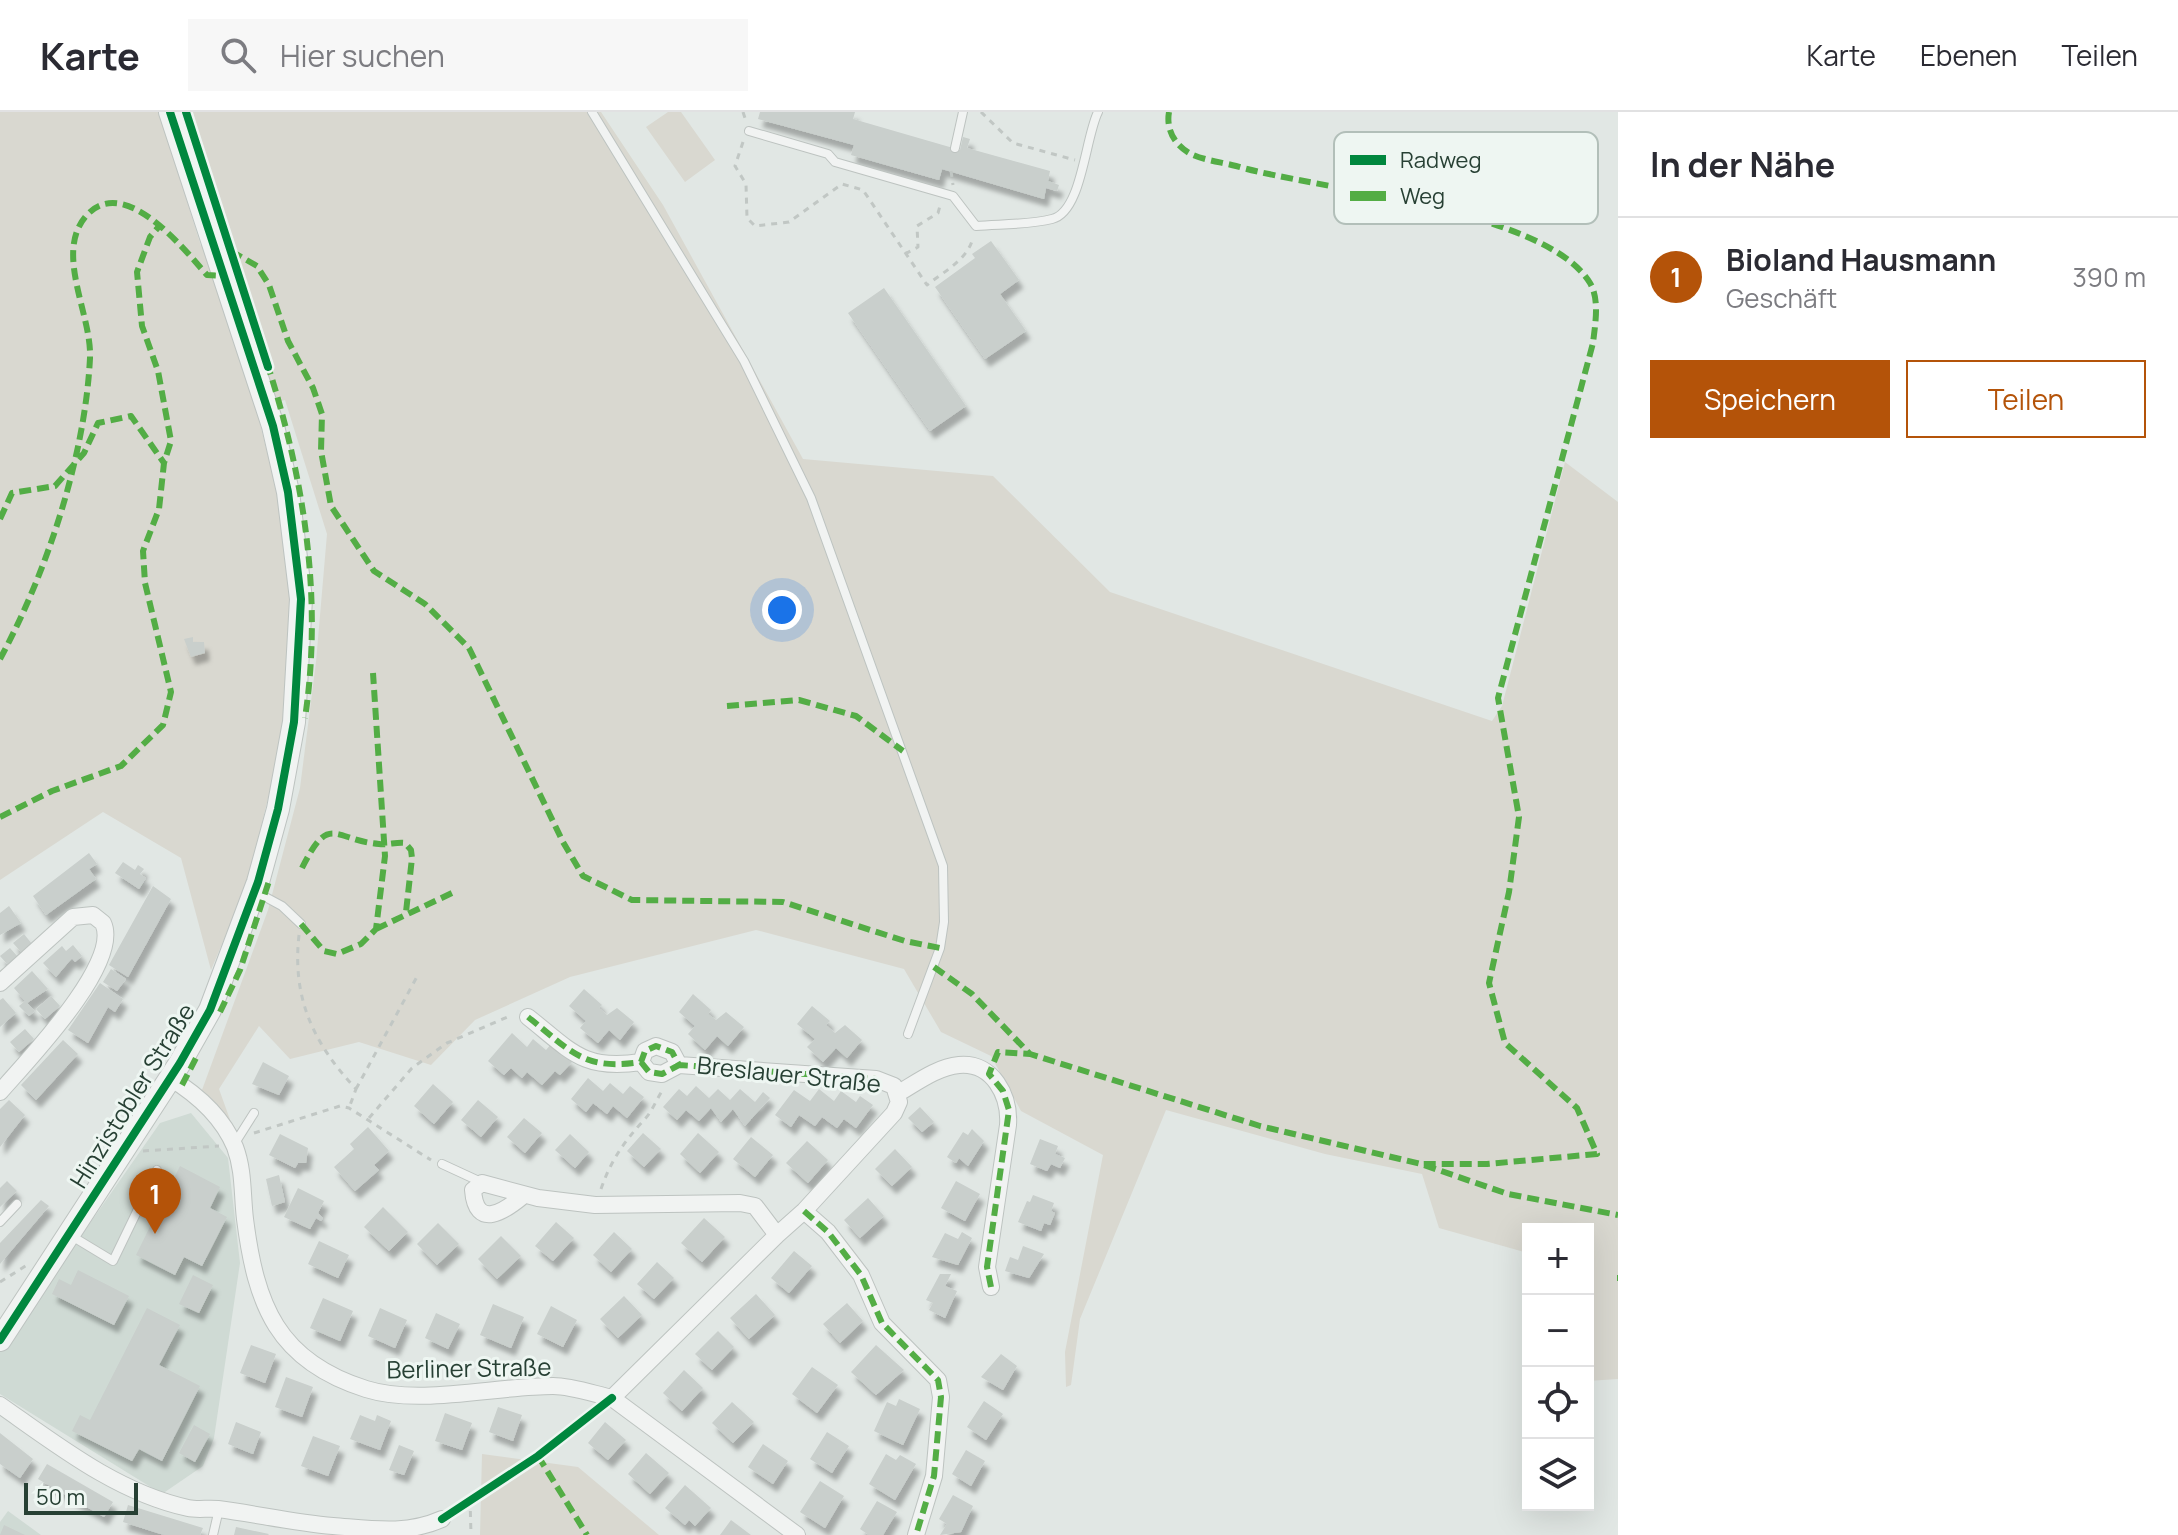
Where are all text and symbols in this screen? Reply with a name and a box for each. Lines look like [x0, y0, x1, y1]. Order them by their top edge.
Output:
search box [188, 19, 748, 91]
text: Karte [40, 29, 140, 81]
icon: search [216, 33, 260, 77]
text: Hier suchen [280, 35, 445, 76]
text: Karte [1807, 36, 1876, 74]
text: Ebenen [1920, 36, 2018, 74]
text: Teilen [2062, 36, 2138, 74]
legend [1334, 132, 1598, 224]
text: In der Nähe [1650, 141, 1835, 187]
text: Radweg [1400, 145, 1481, 175]
text: Weg [1400, 181, 1445, 211]
text: Bioland Hausmann [1726, 239, 1996, 280]
text: 1 [1670, 259, 1682, 295]
text: 390 m [2072, 259, 2146, 295]
text: Geschäft [1726, 280, 1837, 316]
button: Speichern [1650, 360, 1890, 438]
button: Teilen [1906, 360, 2146, 438]
your location [762, 590, 802, 630]
street label: Hinzistobler Straße [62, 997, 202, 1194]
street label: Breslauer Straße [696, 1047, 883, 1100]
pin: 1 [129, 1168, 181, 1234]
map controls [1522, 1223, 1594, 1511]
button: + [1522, 1223, 1594, 1295]
button: − [1522, 1295, 1594, 1367]
street label: Berliner Straße [386, 1350, 552, 1385]
button: locate [1522, 1367, 1594, 1439]
button: layers [1522, 1439, 1594, 1511]
scale bar [24, 1479, 138, 1515]
text: 50 m [36, 1482, 85, 1512]

